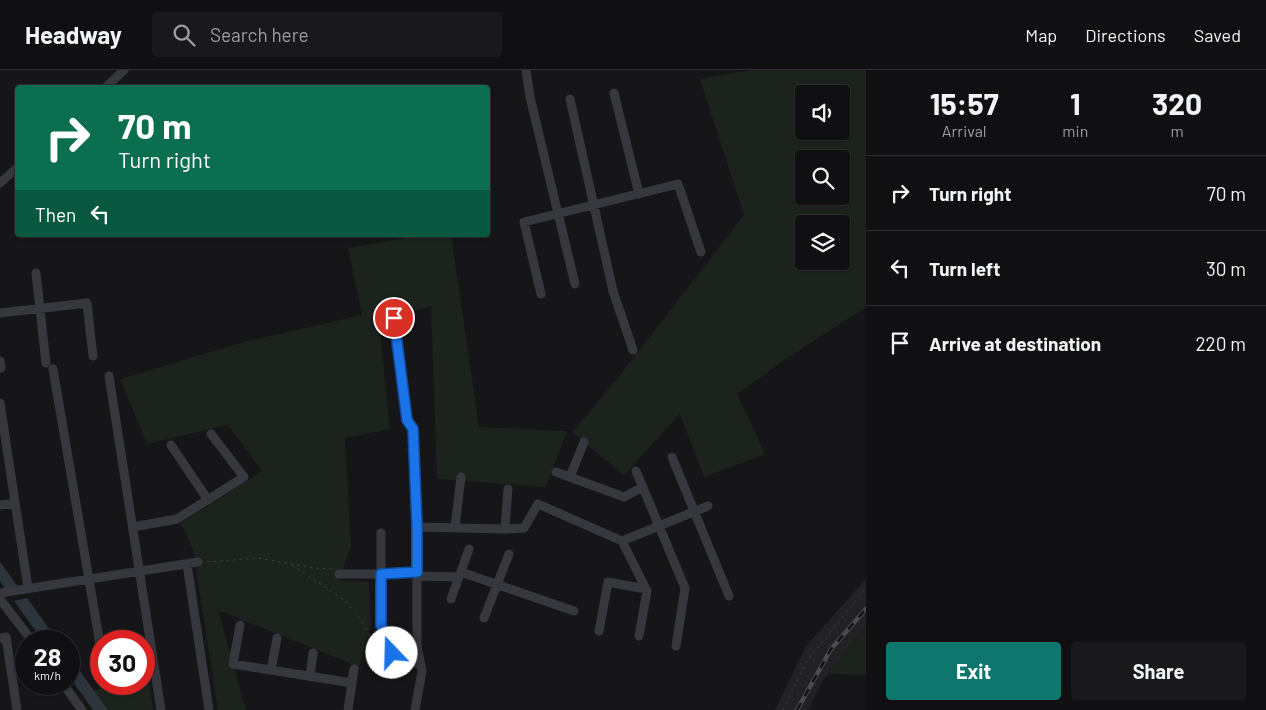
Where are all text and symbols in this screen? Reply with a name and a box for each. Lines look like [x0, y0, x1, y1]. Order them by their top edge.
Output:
search box [152, 12, 502, 57]
text: Headway [25, 20, 122, 49]
icon: search [170, 21, 198, 49]
text: Search here [210, 23, 309, 46]
text: Map [1025, 24, 1057, 46]
text: Directions [1085, 24, 1166, 46]
text: Saved [1194, 24, 1241, 46]
map controls [795, 85, 850, 270]
button: sound [795, 85, 850, 140]
text: 15:57 [930, 85, 999, 121]
text: 1 [1070, 85, 1081, 121]
text: 320 [1152, 85, 1202, 121]
text: 70 m [118, 104, 192, 146]
icon: right [35, 105, 100, 170]
text: Arrival [942, 121, 987, 140]
text: min [1062, 121, 1088, 140]
text: m [1171, 121, 1184, 140]
text: Turn right [118, 146, 211, 172]
button: search [795, 150, 850, 205]
icon: right [886, 179, 914, 207]
text: Turn right [929, 182, 1011, 205]
text: 70 m [1207, 182, 1246, 205]
icon: left [86, 200, 114, 228]
text: Then [35, 203, 76, 226]
button: layers [795, 215, 850, 270]
icon: left [886, 254, 914, 282]
text: Turn left [929, 257, 1000, 280]
text: 30 m [1206, 257, 1246, 280]
pin [373, 297, 415, 339]
icon: arrive [380, 304, 408, 332]
icon: arrive [886, 329, 914, 357]
text: Arrive at destination [929, 332, 1101, 355]
text: 220 m [1195, 332, 1246, 355]
position arrow [365, 626, 417, 678]
speed limit sign: 30 [90, 630, 155, 695]
text: 28 [34, 641, 61, 671]
button: Exit [886, 642, 1061, 700]
button: Share [1071, 642, 1246, 700]
text: km/h [34, 668, 61, 682]

